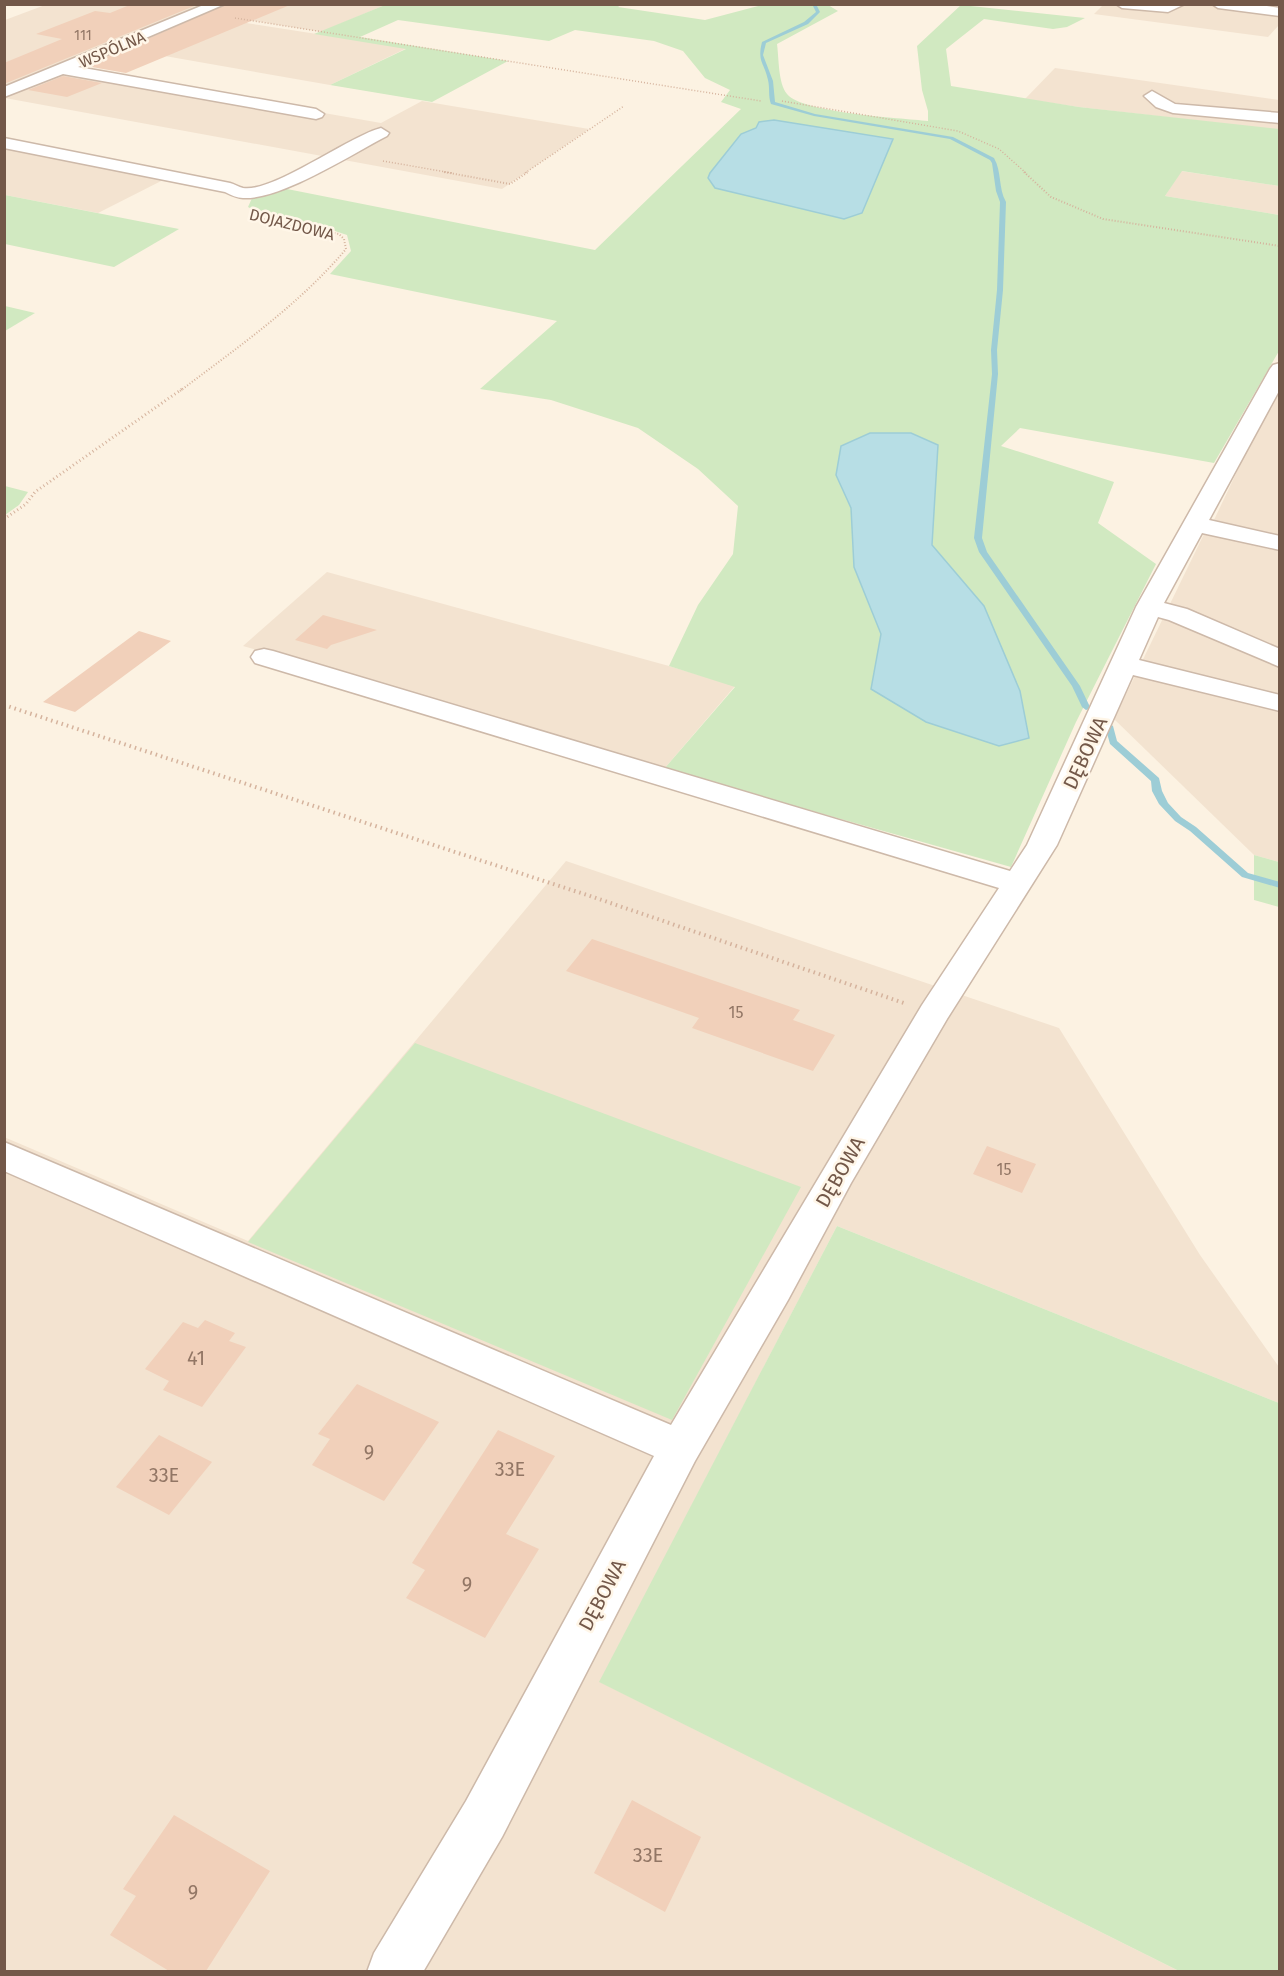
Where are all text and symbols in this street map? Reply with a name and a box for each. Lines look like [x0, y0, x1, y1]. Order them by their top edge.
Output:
street label: WSPÓLNA [76, 26, 149, 72]
house number: 111 [74, 27, 92, 44]
street label: DOJAZDOWA [247, 205, 337, 244]
street label: DĘBOWA [1058, 712, 1112, 793]
house number: 15 [729, 1003, 743, 1022]
street label: DĘBOWA [810, 1132, 870, 1212]
house number: 15 [997, 1160, 1011, 1179]
house number: 41 [187, 1346, 205, 1370]
house number: 9 [364, 1440, 374, 1464]
house number: 33E [495, 1457, 525, 1481]
house number: 33E [149, 1463, 179, 1487]
street label: DĘBOWA [573, 1555, 631, 1635]
house number: 9 [462, 1572, 472, 1596]
house number: 33E [633, 1843, 663, 1867]
house number: 9 [188, 1880, 198, 1904]

